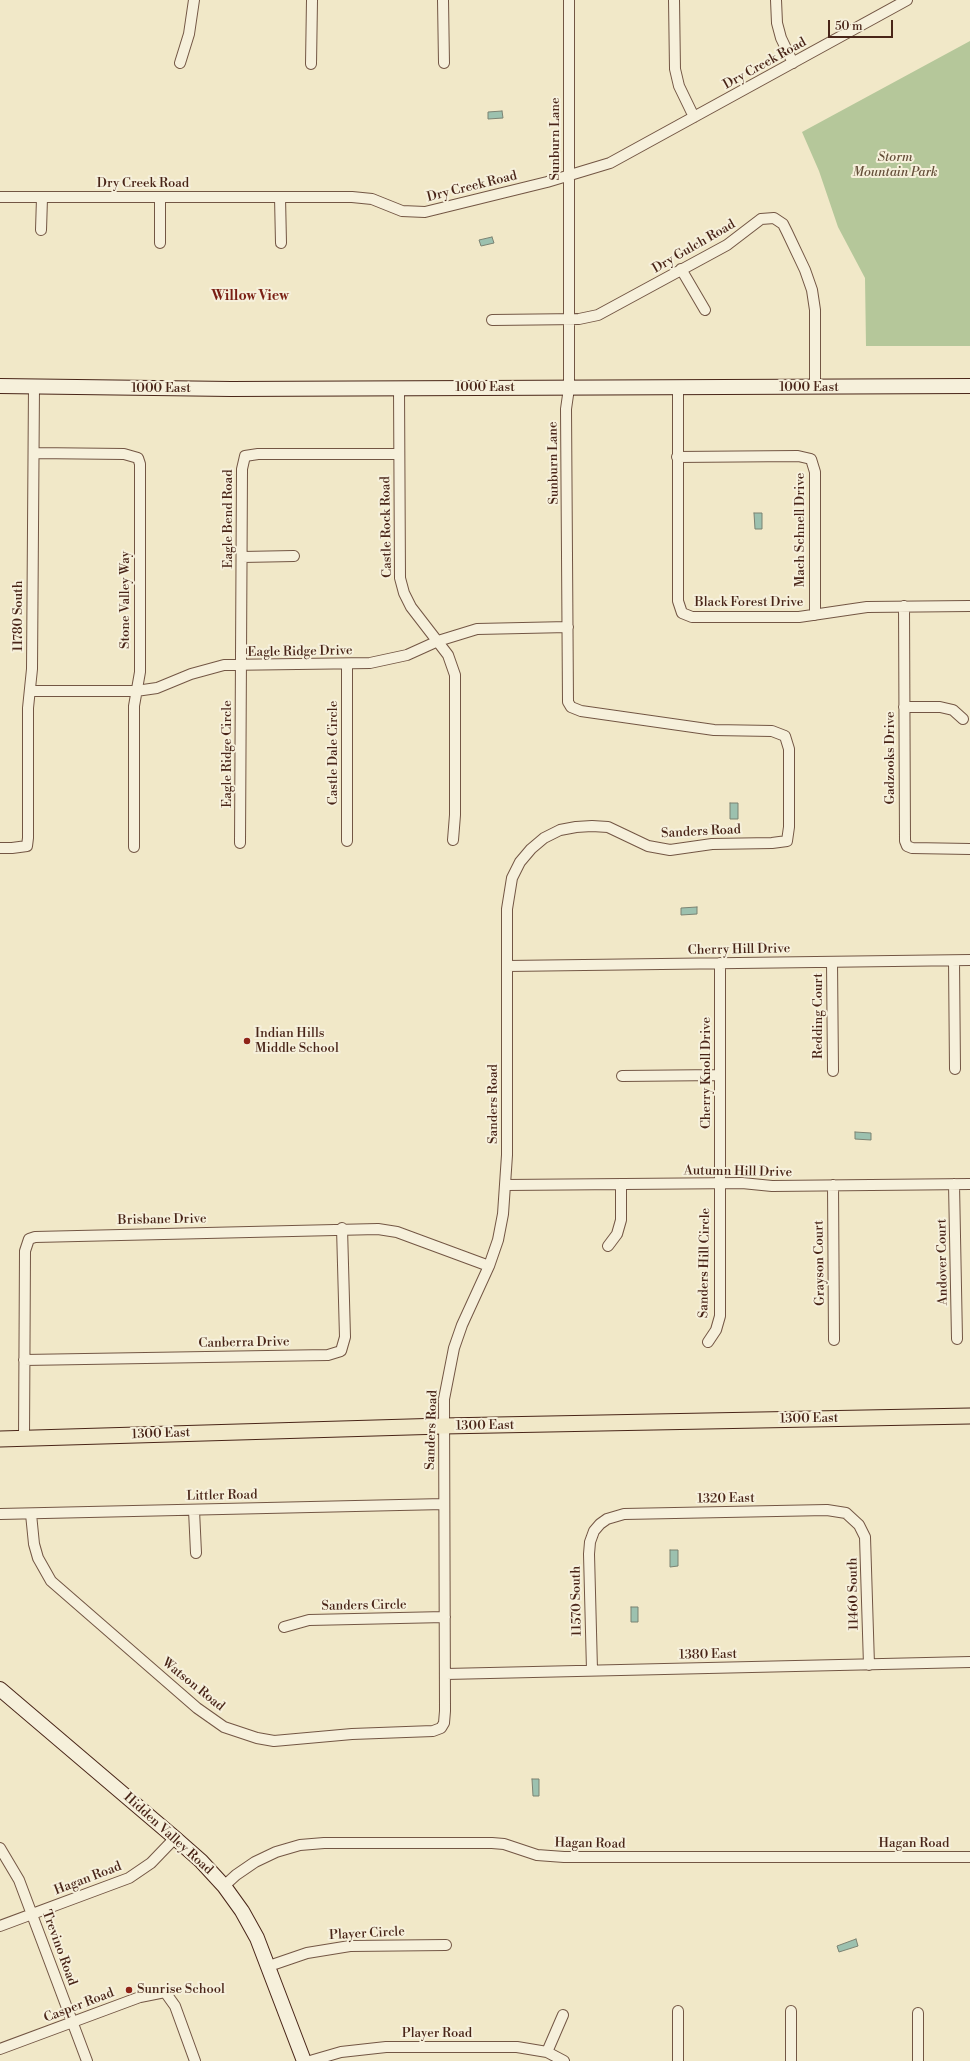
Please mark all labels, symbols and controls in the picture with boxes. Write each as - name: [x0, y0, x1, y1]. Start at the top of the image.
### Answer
- scale bar: [830, 12, 895, 38]
- text: 50 m: [835, 19, 863, 34]
- street label: Dry Creek Road: [721, 35, 809, 93]
- street label: Sunburn Lane: [548, 97, 564, 181]
- park label: Storm Mountain Park: [852, 150, 938, 181]
- street label: Dry Creek Road: [425, 168, 519, 206]
- street label: Dry Creek Road: [97, 176, 189, 192]
- street label: Dry Gulch Road: [650, 217, 738, 277]
- district label: Willow View: [211, 289, 289, 305]
- street label: 1000 East: [455, 380, 515, 396]
- street label: 1000 East: [779, 380, 839, 396]
- street label: 1000 East: [131, 381, 191, 397]
- street label: Sunburn Lane: [545, 421, 563, 505]
- street label: Eagle Bend Road: [221, 469, 237, 569]
- street label: Mach Schnell Drive: [793, 473, 809, 587]
- street label: Castle Rock Road: [378, 476, 396, 578]
- street label: Stone Valley Way: [118, 551, 134, 649]
- street label: 11780 South: [11, 580, 27, 652]
- street label: Black Forest Drive: [695, 595, 803, 611]
- street label: Eagle Ridge Drive: [247, 643, 353, 661]
- street label: Eagle Ridge Circle: [220, 700, 236, 808]
- street label: Castle Dale Circle: [326, 701, 342, 805]
- street label: Gadzooks Drive: [883, 711, 899, 805]
- street label: Sanders Road: [661, 822, 741, 842]
- street label: Cherry Hill Drive: [688, 941, 790, 959]
- street label: Redding Court: [811, 973, 827, 1059]
- street label: Cherry Knoll Drive: [699, 1017, 715, 1129]
- place label: Indian Hills Middle School: [255, 1026, 339, 1057]
- marker: Indian Hills Middle School: [242, 1036, 252, 1046]
- street label: Sanders Road: [486, 1064, 502, 1144]
- street label: Autumn Hill Drive: [684, 1163, 792, 1181]
- street label: Sanders Hill Circle: [696, 1208, 714, 1318]
- street label: Brisbane Drive: [117, 1211, 207, 1229]
- street label: Andover Court: [934, 1219, 952, 1305]
- street label: Grayson Court: [811, 1220, 829, 1306]
- street label: Canberra Drive: [198, 1334, 290, 1352]
- street label: Sanders Road: [423, 1390, 441, 1470]
- street label: 1300 East: [780, 1411, 838, 1427]
- street label: 1300 East: [456, 1418, 514, 1434]
- street label: 1300 East: [131, 1425, 191, 1443]
- street label: Littler Road: [186, 1488, 258, 1504]
- street label: 1320 East: [697, 1491, 755, 1507]
- street label: 11460 South: [846, 1558, 862, 1630]
- street label: 11570 South: [569, 1566, 585, 1636]
- street label: Sanders Circle: [321, 1597, 407, 1615]
- street label: 1380 East: [679, 1647, 737, 1663]
- street label: Watson Road: [159, 1655, 227, 1715]
- street label: Hidden Valley Road: [120, 1790, 216, 1878]
- street label: Hagan Road: [554, 1836, 626, 1852]
- street label: Hagan Road: [879, 1836, 949, 1852]
- street label: Hagan Road: [52, 1859, 124, 1899]
- street label: Trevino Road: [38, 1908, 80, 1988]
- street label: Player Circle: [329, 1924, 405, 1944]
- place label: Sunrise School: [137, 1982, 225, 1998]
- marker: Sunrise School: [124, 1985, 134, 1995]
- street label: Casper Road: [42, 1986, 116, 2026]
- street label: Player Road: [402, 2026, 472, 2042]

